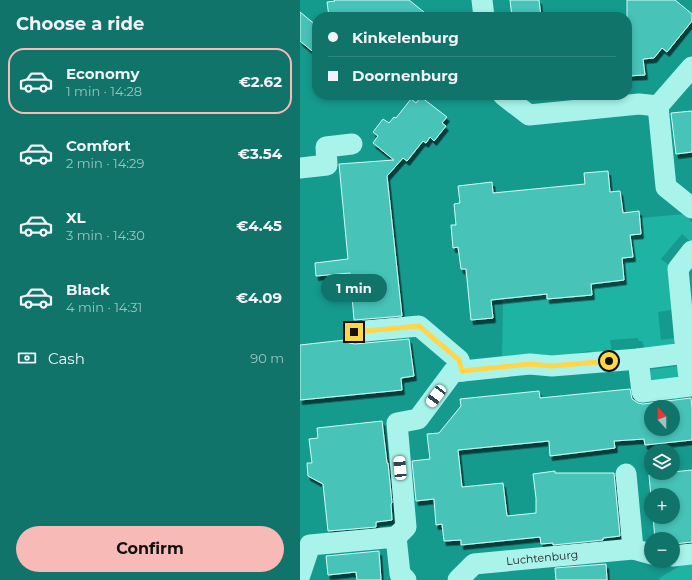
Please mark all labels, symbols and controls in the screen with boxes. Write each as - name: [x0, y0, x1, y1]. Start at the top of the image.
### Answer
- text: Choose a ride: [16, 13, 144, 35]
- text: Kinkelenburg: [352, 28, 459, 47]
- icon: car: [18, 63, 54, 99]
- text: Economy: [66, 64, 139, 83]
- text: Doornenburg: [352, 66, 458, 85]
- text: €2.62: [239, 72, 282, 91]
- text: 1 min · 14:28: [66, 83, 142, 99]
- icon: car: [18, 135, 54, 171]
- text: Comfort: [66, 136, 131, 155]
- text: €3.54: [238, 144, 282, 163]
- text: 2 min · 14:29: [66, 155, 144, 171]
- icon: car: [18, 207, 54, 243]
- text: XL: [66, 208, 85, 227]
- text: €4.45: [236, 216, 282, 235]
- text: 3 min · 14:30: [66, 227, 145, 243]
- callout: 1 min: [321, 274, 387, 302]
- icon: car: [18, 279, 54, 315]
- text: Black: [66, 280, 110, 299]
- text: 1 min: [336, 280, 372, 296]
- text: €4.09: [236, 288, 282, 307]
- text: 4 min · 14:31: [66, 299, 142, 315]
- route end: [345, 323, 363, 341]
- icon: cash: [16, 347, 38, 369]
- text: Cash: [48, 349, 85, 368]
- text: 90 m: [250, 350, 284, 366]
- route start: [600, 352, 618, 370]
- car: [424, 383, 448, 409]
- north arrow: [644, 400, 680, 436]
- map controls: [644, 400, 680, 568]
- button: layers: [644, 444, 680, 480]
- car: [393, 456, 407, 480]
- button: +: [644, 488, 680, 524]
- button: Confirm: [16, 526, 284, 572]
- button: −: [644, 532, 680, 568]
- street label: Luchtenburg: [505, 547, 579, 568]

